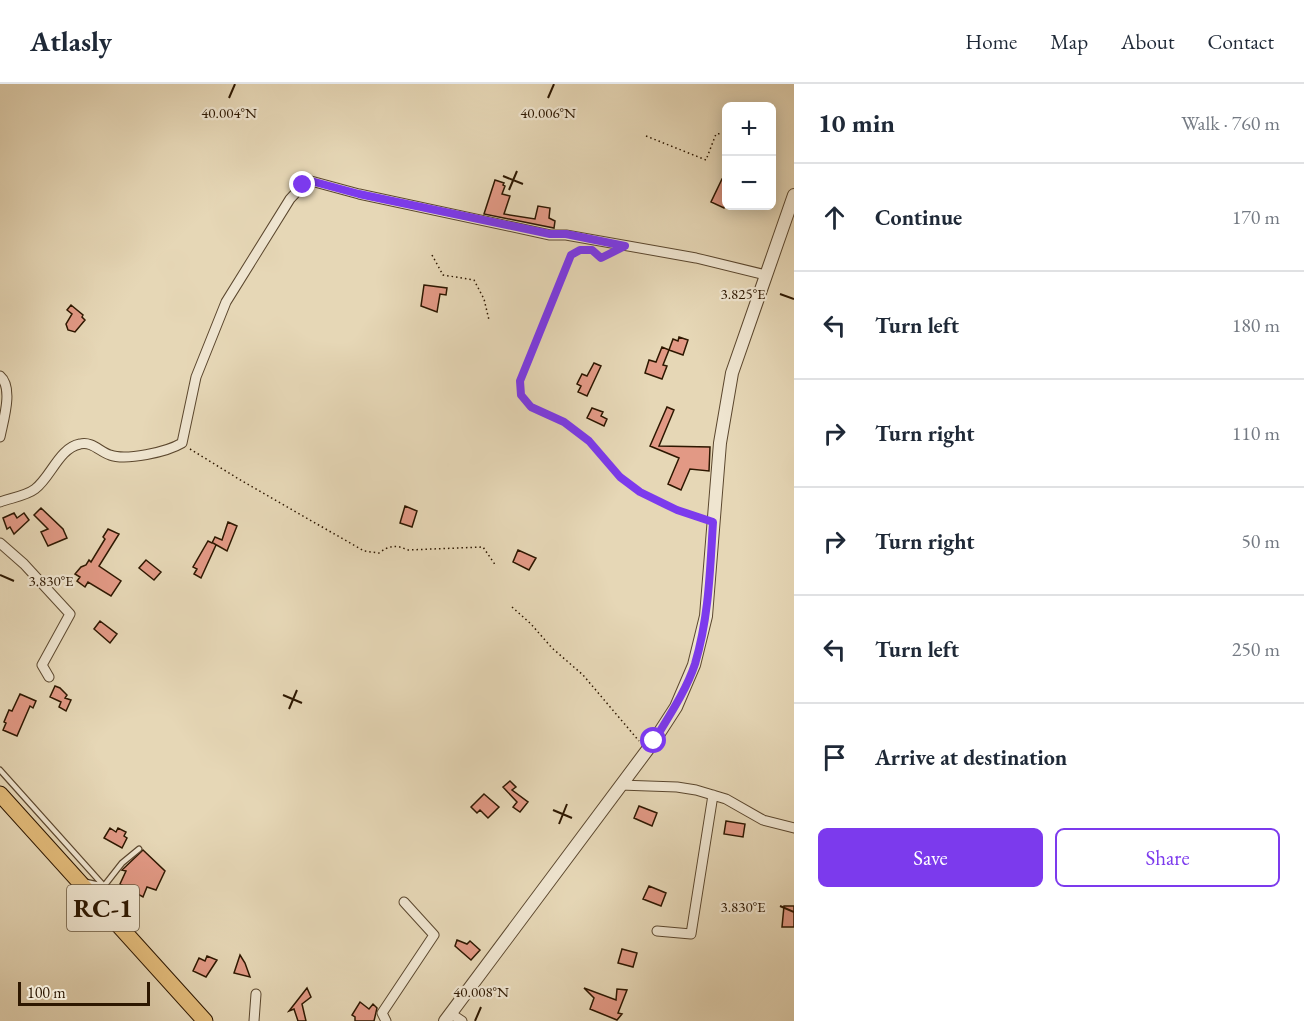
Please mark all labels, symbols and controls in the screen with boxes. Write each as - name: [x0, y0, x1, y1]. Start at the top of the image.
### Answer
- text: Atlasly: [30, 23, 112, 59]
- text: Home: [965, 28, 1017, 55]
- text: Map: [1050, 28, 1088, 55]
- text: About: [1121, 28, 1174, 55]
- text: Contact: [1207, 28, 1274, 55]
- map controls: [722, 102, 776, 210]
- button: +: [722, 102, 776, 156]
- text: 40.004°N: [201, 103, 257, 122]
- text: 40.006°N: [520, 103, 576, 122]
- text: 10 min: [818, 106, 895, 140]
- text: Walk · 760 m: [1181, 110, 1280, 136]
- button: −: [722, 156, 776, 210]
- route end: [289, 171, 315, 197]
- icon: ahead: [818, 201, 851, 234]
- text: Continue: [875, 203, 962, 232]
- text: 170 m: [1232, 204, 1280, 230]
- text: 3.825°E: [720, 284, 766, 303]
- icon: left: [818, 309, 851, 342]
- text: Turn left: [875, 311, 959, 340]
- text: 180 m: [1232, 312, 1280, 338]
- icon: right: [818, 417, 851, 450]
- text: Turn right: [875, 419, 974, 448]
- text: 110 m: [1232, 420, 1280, 446]
- icon: right: [818, 525, 851, 558]
- text: Turn right: [875, 527, 974, 556]
- text: 50 m: [1241, 528, 1280, 554]
- text: 3.830°E: [28, 571, 74, 590]
- icon: left: [818, 633, 851, 666]
- text: Turn left: [875, 635, 959, 664]
- text: 250 m: [1232, 636, 1280, 662]
- route start: [640, 727, 666, 753]
- icon: arrive: [818, 741, 851, 774]
- text: Arrive at destination: [875, 743, 1067, 772]
- button: Save: [818, 828, 1043, 887]
- button: Share: [1055, 828, 1280, 887]
- road number: RC-1: [67, 885, 139, 931]
- text: 3.830°E: [720, 897, 766, 916]
- scale bar: [18, 979, 150, 1006]
- text: 100 m: [27, 982, 66, 1003]
- text: 40.008°N: [453, 982, 509, 1001]

